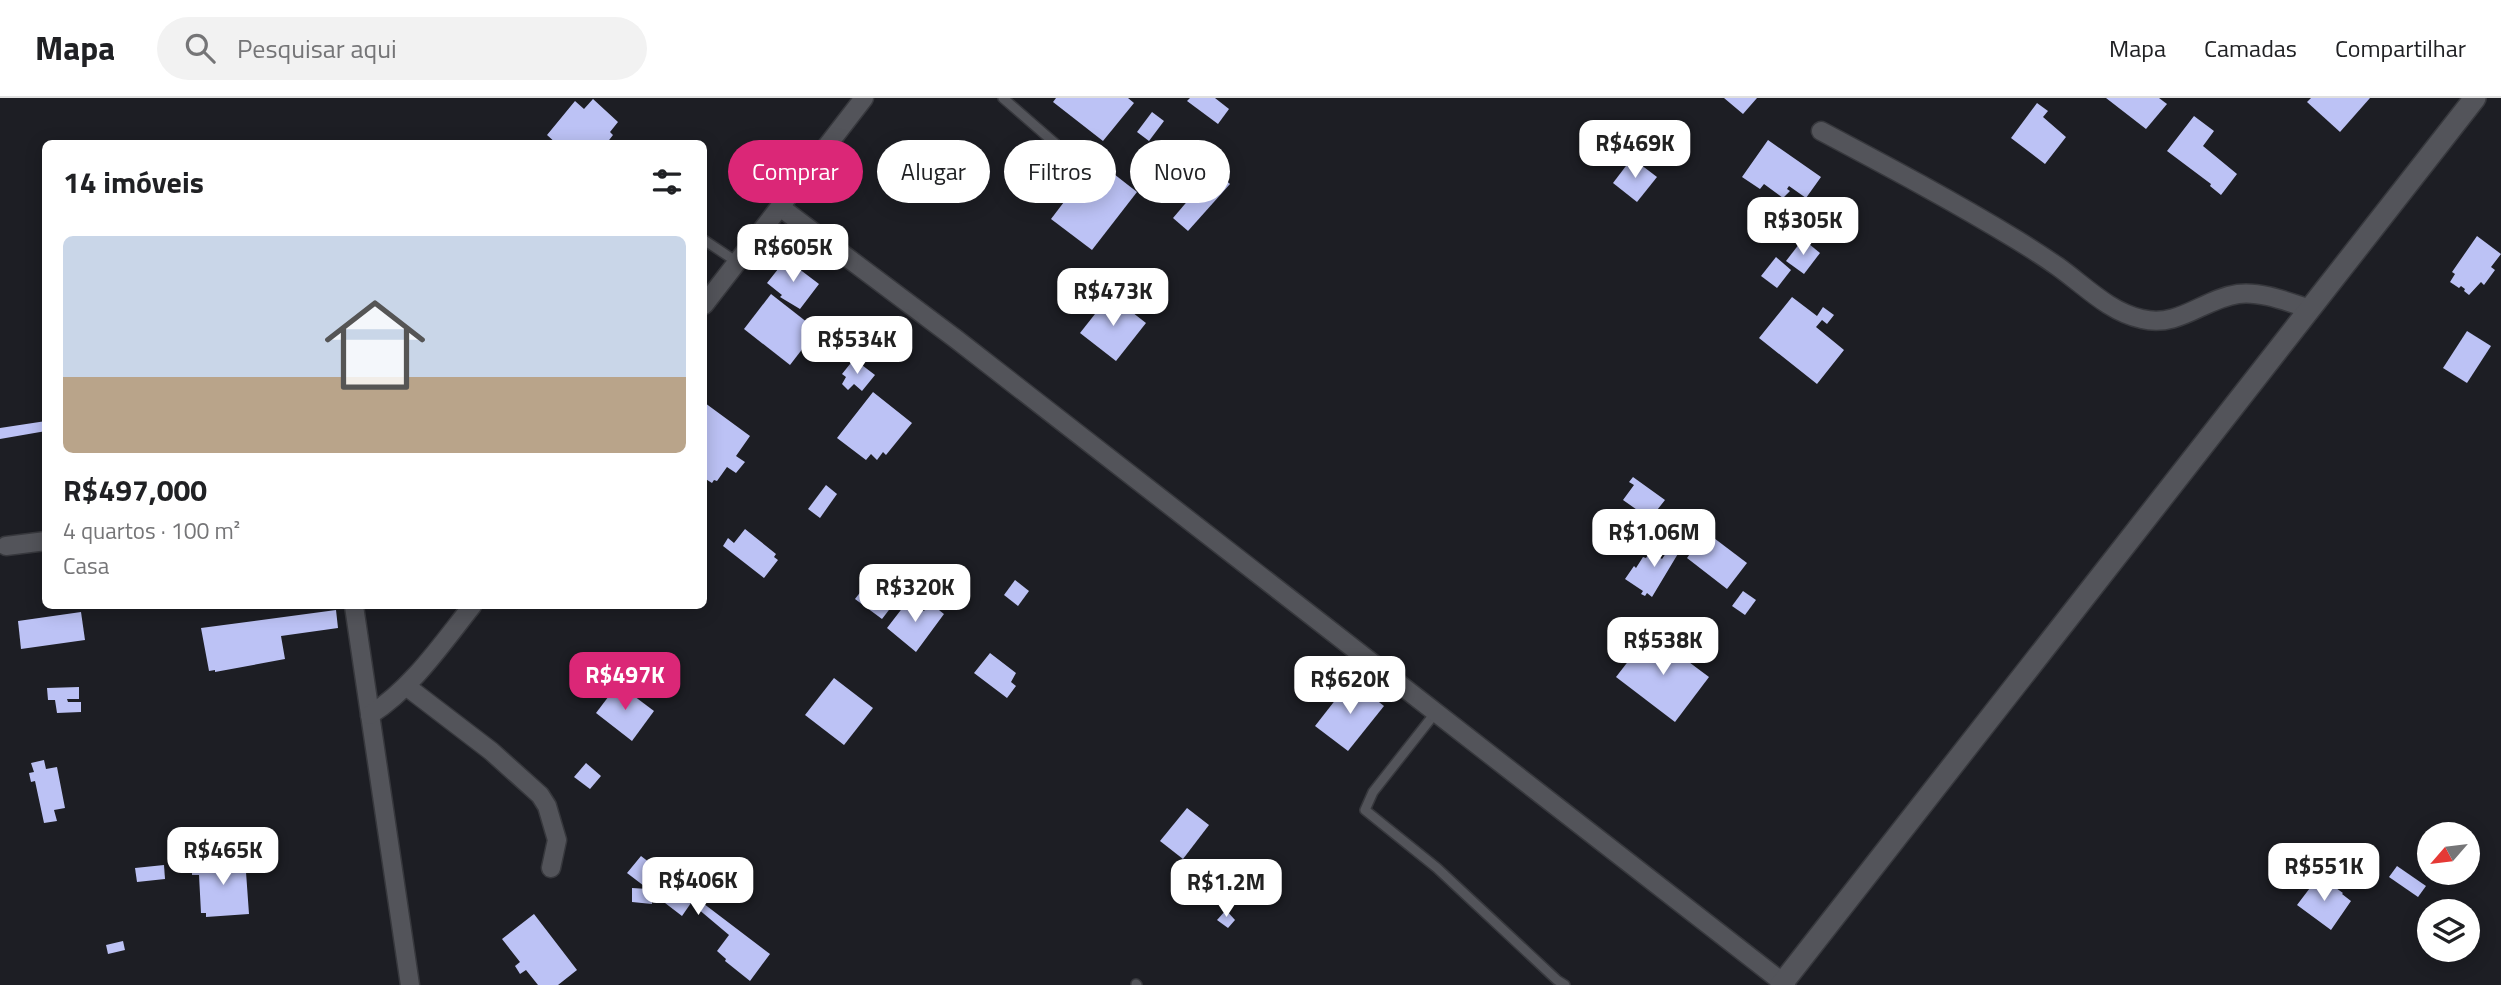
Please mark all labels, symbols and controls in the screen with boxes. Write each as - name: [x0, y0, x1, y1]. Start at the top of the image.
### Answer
- search box: [157, 17, 647, 80]
- text: Mapa: [35, 23, 115, 73]
- icon: search: [181, 29, 219, 67]
- text: Pesquisar aqui: [237, 29, 397, 68]
- text: Mapa: [2109, 30, 2166, 66]
- text: Camadas: [2204, 30, 2297, 66]
- text: Compartilhar: [2335, 30, 2466, 66]
- pin: R$469K: [1578, 120, 1692, 180]
- text: R$469K: [1595, 125, 1675, 160]
- chip: Comprar: [728, 140, 863, 203]
- chip: Alugar: [877, 140, 990, 203]
- chip: Filtros: [1004, 140, 1116, 203]
- chip: Novo: [1130, 140, 1230, 203]
- text: 14 imóveis: [63, 159, 204, 205]
- icon: filters: [648, 163, 686, 201]
- pin: R$305K: [1746, 198, 1860, 257]
- text: R$305K: [1763, 202, 1843, 237]
- pin: R$605K: [736, 225, 850, 284]
- text: R$605K: [753, 229, 833, 264]
- pin: R$473K: [1056, 268, 1170, 328]
- text: R$473K: [1073, 273, 1153, 308]
- icon: home: [312, 282, 438, 408]
- pin: R$534K: [800, 316, 914, 376]
- text: R$534K: [817, 321, 897, 356]
- text: R$497,000: [63, 467, 207, 513]
- pin: R$1.06M: [1589, 510, 1719, 569]
- text: 4 quartos · 100 m²: [63, 513, 240, 548]
- text: R$1.06M: [1608, 514, 1700, 549]
- text: Casa: [63, 548, 109, 583]
- pin: R$320K: [858, 564, 972, 624]
- text: R$320K: [875, 569, 955, 604]
- pin: R$538K: [1606, 618, 1720, 677]
- text: R$538K: [1623, 622, 1703, 657]
- pin: R$497K: [568, 652, 682, 712]
- pin: R$620K: [1293, 656, 1407, 716]
- text: R$497K: [585, 657, 665, 692]
- text: R$620K: [1310, 661, 1390, 696]
- north arrow: [2417, 822, 2480, 886]
- map controls: [2417, 822, 2480, 962]
- pin: R$465K: [166, 828, 280, 887]
- text: R$465K: [183, 832, 263, 867]
- pin: R$551K: [2267, 844, 2381, 903]
- text: R$551K: [2284, 848, 2364, 883]
- pin: R$406K: [641, 858, 755, 917]
- pin: R$1.2M: [1169, 860, 1283, 919]
- text: R$406K: [658, 862, 738, 897]
- text: R$1.2M: [1187, 864, 1265, 899]
- button: layers: [2417, 899, 2480, 962]

